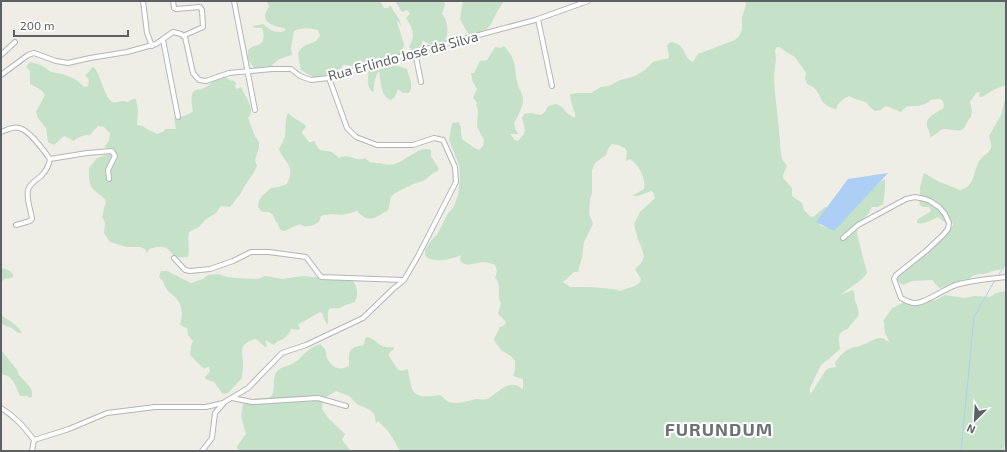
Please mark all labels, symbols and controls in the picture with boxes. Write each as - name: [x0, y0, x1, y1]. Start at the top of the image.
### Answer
- scale bar: [14, 12, 128, 38]
- text: 200 m: [20, 18, 54, 32]
- street label: Rua Erlindo José da Silva: [326, 27, 480, 84]
- north arrow: [955, 400, 995, 440]
- district label: FURUNDUM: [665, 418, 773, 440]
- text: N: [964, 422, 977, 437]

